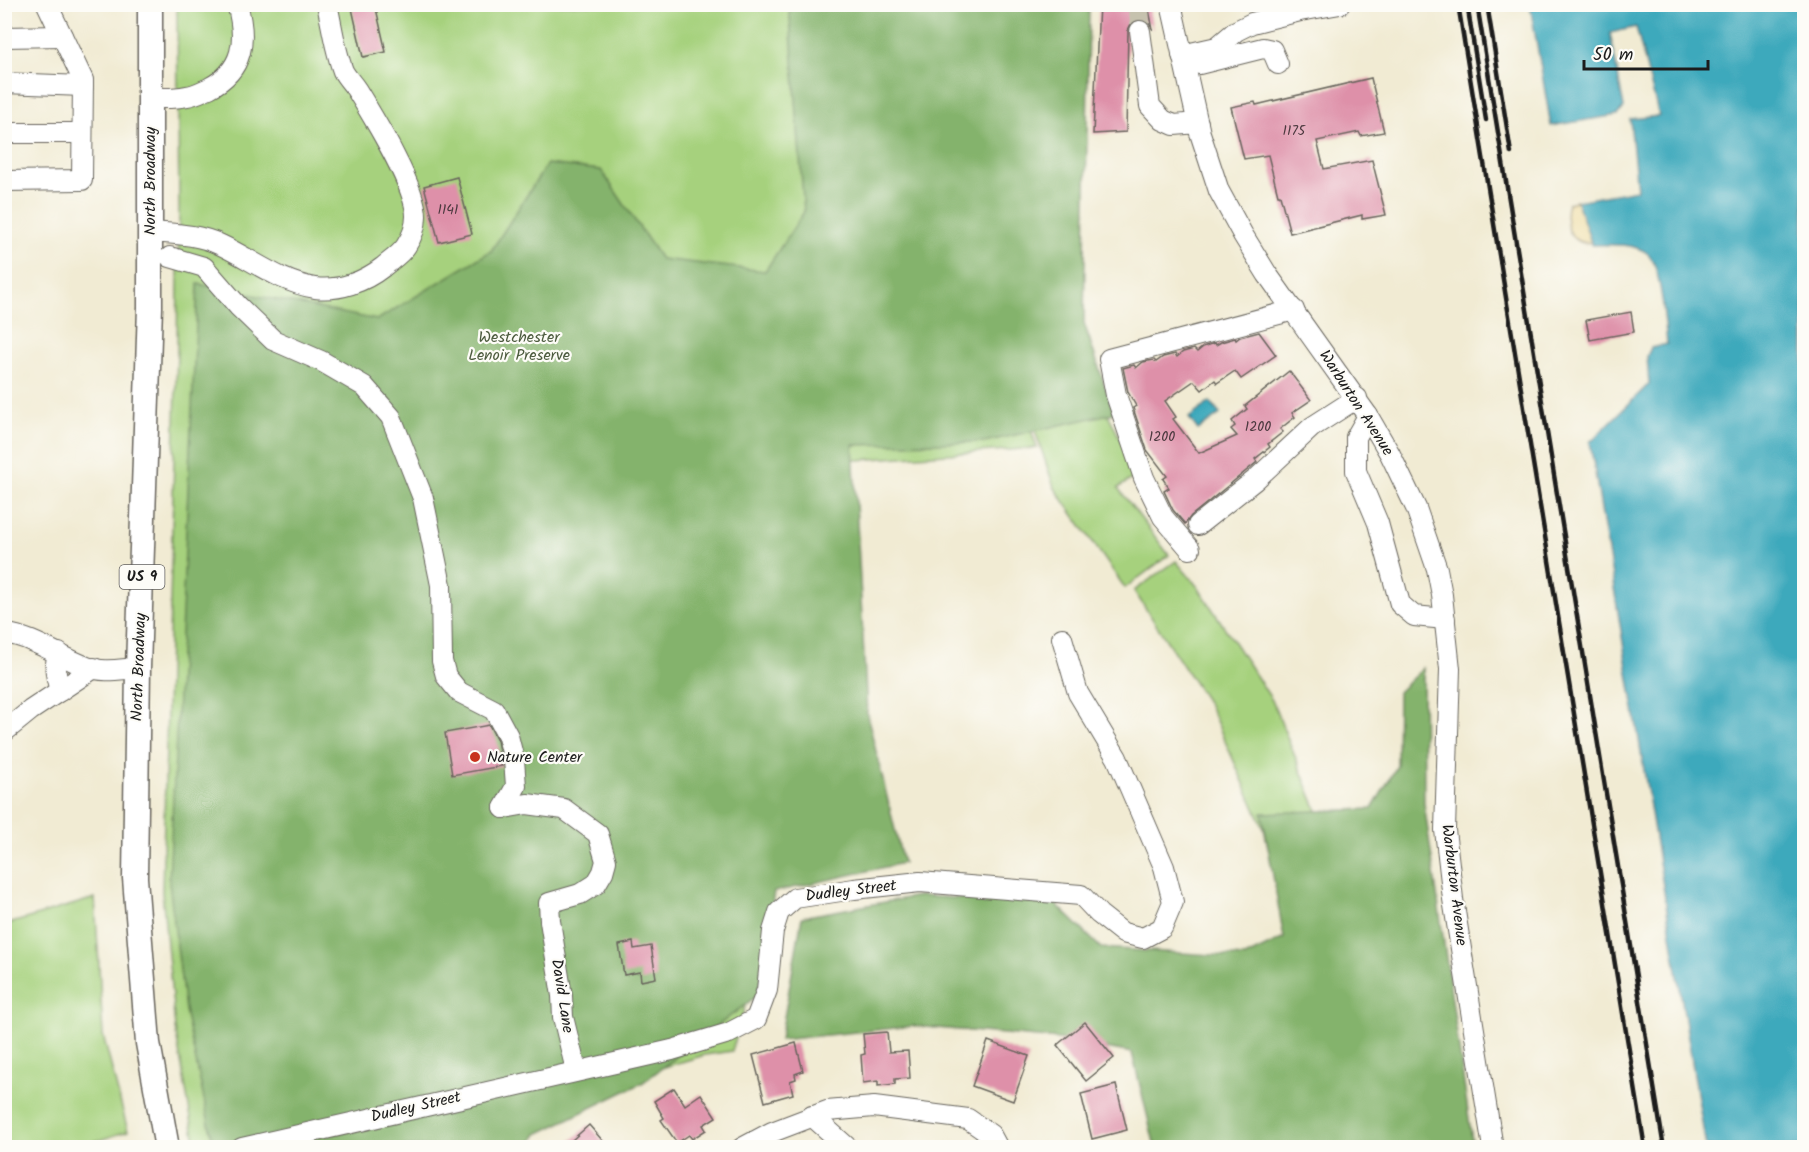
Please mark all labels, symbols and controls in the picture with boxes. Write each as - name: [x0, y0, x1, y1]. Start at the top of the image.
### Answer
- scale bar: [1584, 33, 1708, 71]
- text: 50 m: [1593, 41, 1633, 70]
- house number: 1175: [1283, 120, 1307, 142]
- street label: North Broadway: [138, 126, 163, 235]
- house number: 1141: [438, 199, 458, 221]
- park label: Westchester Lenoir Preserve: [468, 325, 570, 368]
- street label: Warburton Avenue: [1312, 345, 1400, 461]
- house number: 1200: [1245, 416, 1271, 438]
- house number: 1200: [1149, 426, 1175, 448]
- road number: US 9: [120, 565, 164, 589]
- street label: North Broadway: [125, 612, 153, 722]
- place label: Nature Center: [487, 745, 584, 770]
- marker: Nature Center: [468, 750, 482, 764]
- street label: Warburton Avenue: [1434, 823, 1474, 947]
- street label: Dudley Street: [804, 873, 899, 909]
- street label: David Lane: [544, 957, 580, 1035]
- street label: Dudley Street: [369, 1084, 464, 1129]

